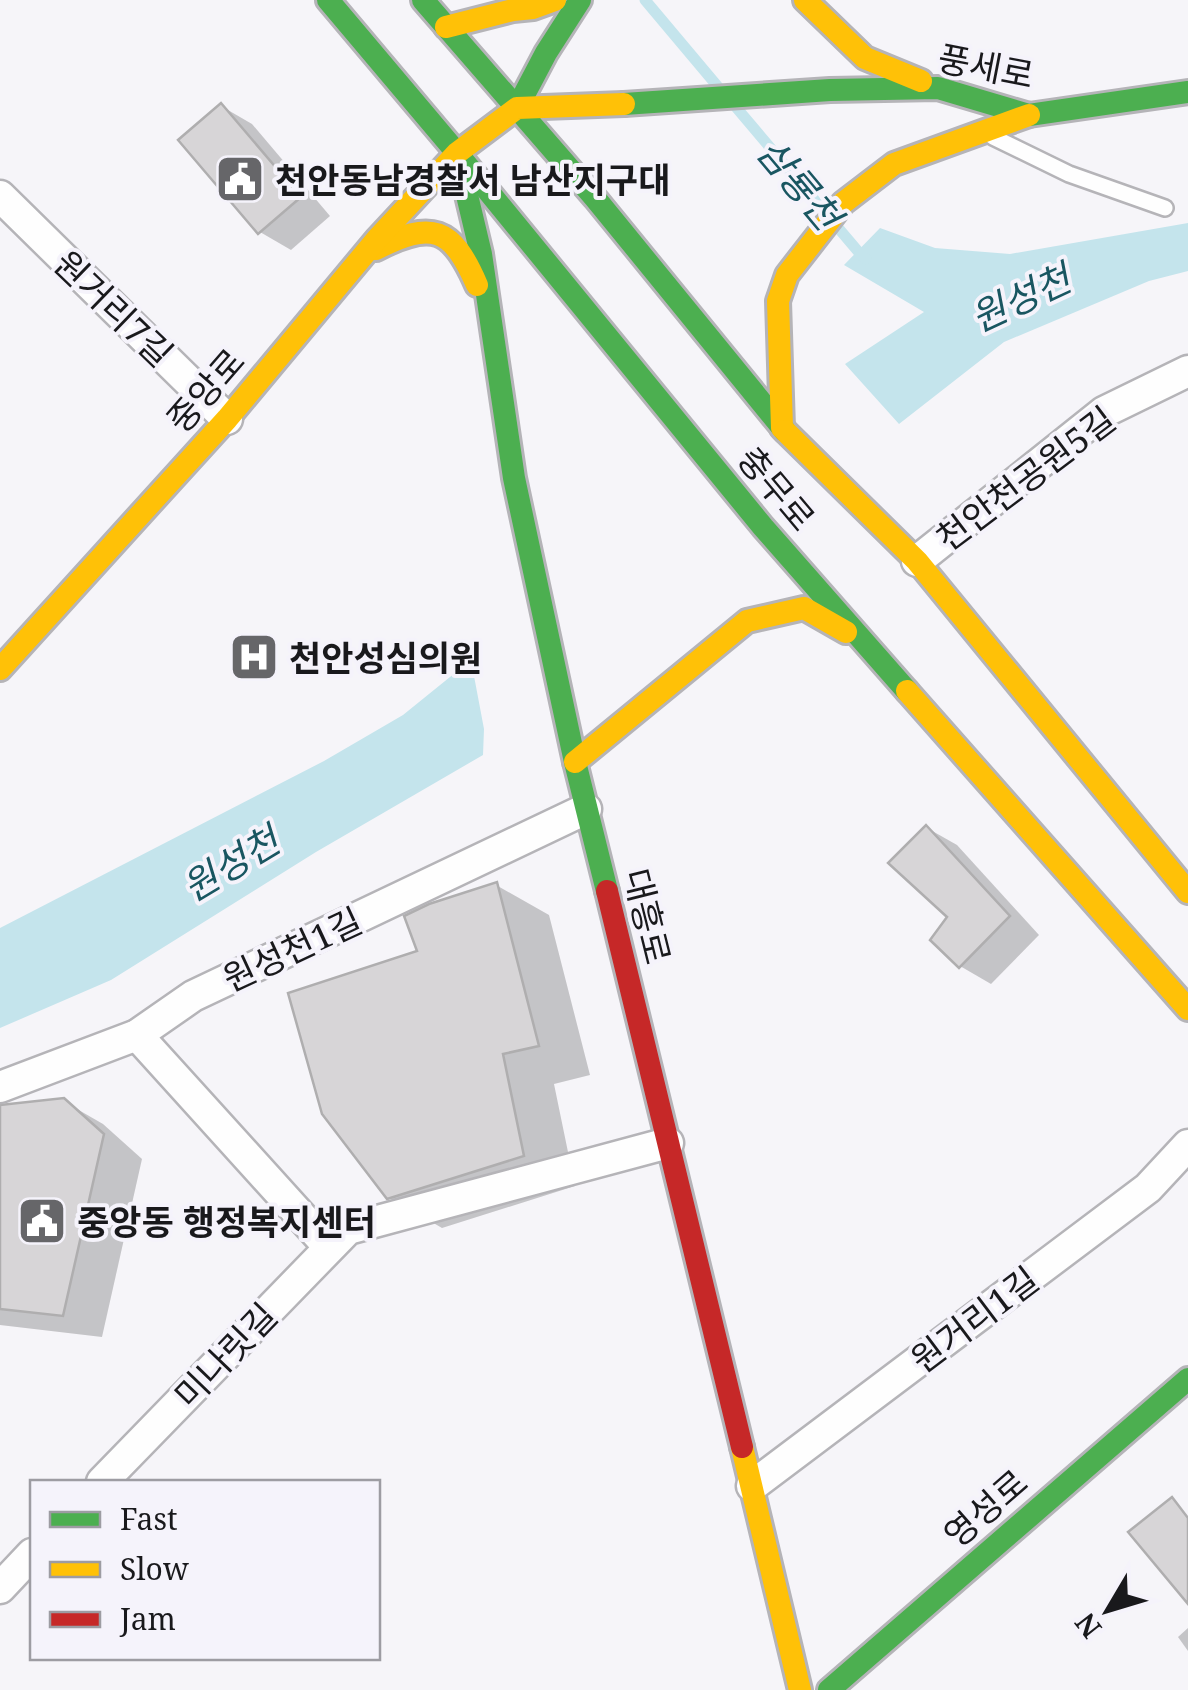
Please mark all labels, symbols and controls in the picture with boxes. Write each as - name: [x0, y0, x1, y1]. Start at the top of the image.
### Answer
- street label: 풍세로: [934, 34, 1038, 98]
- water label: 삼룡천: [746, 126, 856, 243]
- public building icon: 천안동남경찰서 남산지구대: [214, 153, 266, 205]
- place label: 천안동남경찰서 남산지구대: [275, 156, 671, 203]
- street label: 원거리7길: [44, 240, 184, 376]
- water label: 원성천: [961, 250, 1082, 343]
- street label: 중앙로: [156, 338, 254, 442]
- street label: 천안천공원5길: [926, 395, 1124, 561]
- street label: 충무로: [728, 436, 826, 540]
- hospital icon: 천안성심의원: [228, 631, 280, 683]
- place label: 천안성심의원: [289, 634, 482, 681]
- water label: 원성천: [172, 812, 292, 912]
- street label: 대흥로: [614, 863, 682, 969]
- street label: 원성천1길: [215, 896, 369, 1002]
- public building icon: 중앙동 행정복지센터: [16, 1195, 68, 1247]
- place label: 중앙동 행정복지센터: [77, 1198, 376, 1245]
- street label: 원거리1길: [901, 1256, 1047, 1382]
- street label: 미나릿길: [163, 1292, 287, 1418]
- street label: 영성로: [933, 1459, 1037, 1557]
- legend: [30, 1480, 380, 1660]
- text: Fast: [120, 1498, 177, 1539]
- text: Slow: [120, 1548, 189, 1589]
- north arrow: [1058, 1560, 1158, 1660]
- text: Jam: [119, 1598, 176, 1639]
- text: N: [1066, 1606, 1109, 1646]

